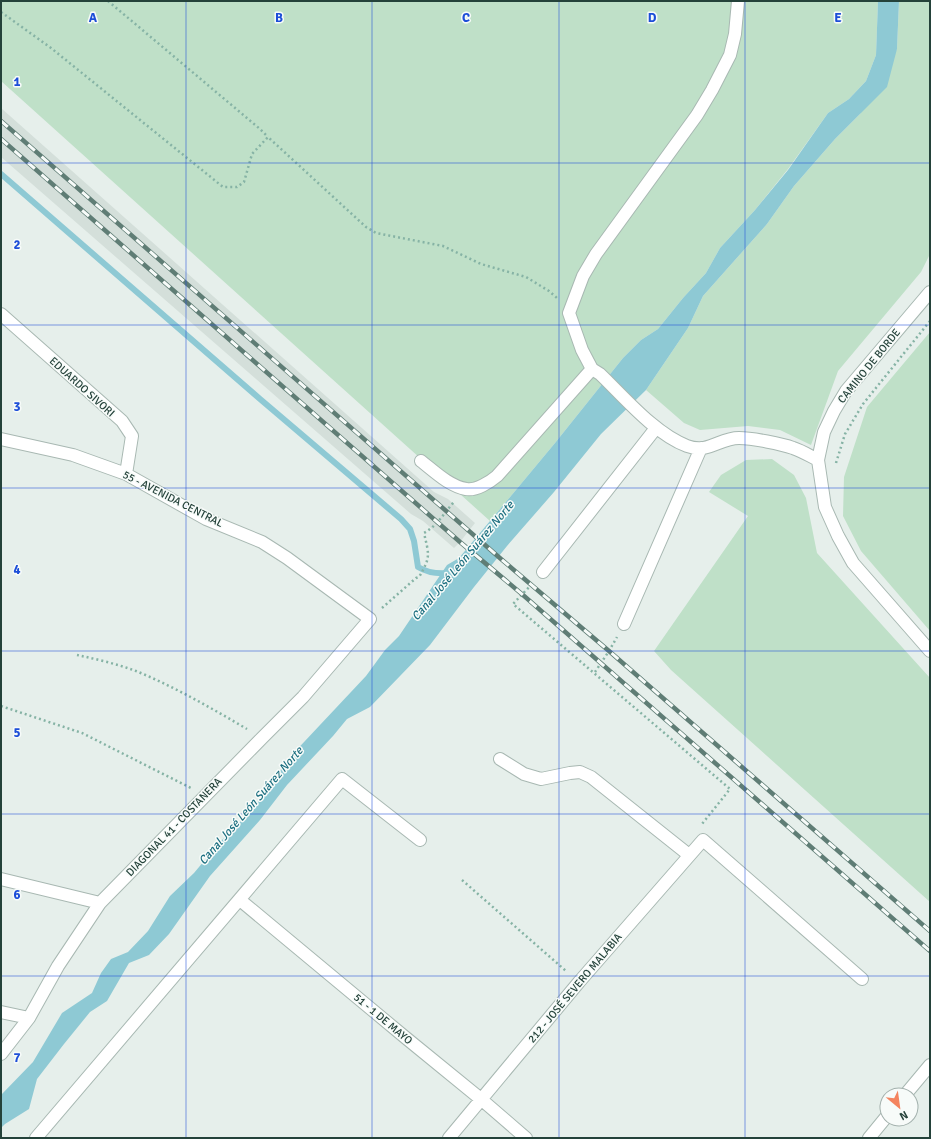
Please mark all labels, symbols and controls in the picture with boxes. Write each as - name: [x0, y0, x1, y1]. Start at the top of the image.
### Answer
- text: A: [89, 10, 98, 26]
- text: B: [275, 10, 283, 26]
- text: C: [462, 10, 470, 26]
- text: D: [648, 10, 657, 26]
- text: E: [834, 10, 842, 26]
- text: 1: [13, 74, 21, 90]
- text: 2: [13, 237, 21, 253]
- street label: CAMINO DE BORDE: [835, 326, 903, 406]
- street label: EDUARDO SIVORI: [47, 354, 117, 420]
- text: 3: [13, 399, 21, 415]
- street label: 55 - AVENIDA CENTRAL: [121, 468, 226, 530]
- water label: Canal José León Suárez Norte: [409, 497, 518, 624]
- text: 4: [13, 562, 21, 578]
- text: 5: [13, 725, 21, 741]
- water label: Canal José León Suárez Norte: [196, 743, 307, 868]
- street label: DIAGONAL 41 - COSTANERA: [123, 775, 225, 879]
- text: 6: [13, 887, 21, 903]
- street label: 212 - JOSÉ SEVERO MALABIA: [525, 930, 625, 1045]
- street label: 51 - 1 DE MAYO: [351, 991, 415, 1047]
- text: 7: [13, 1050, 21, 1066]
- north arrow: [879, 1087, 919, 1127]
- text: N: [897, 1108, 910, 1123]

